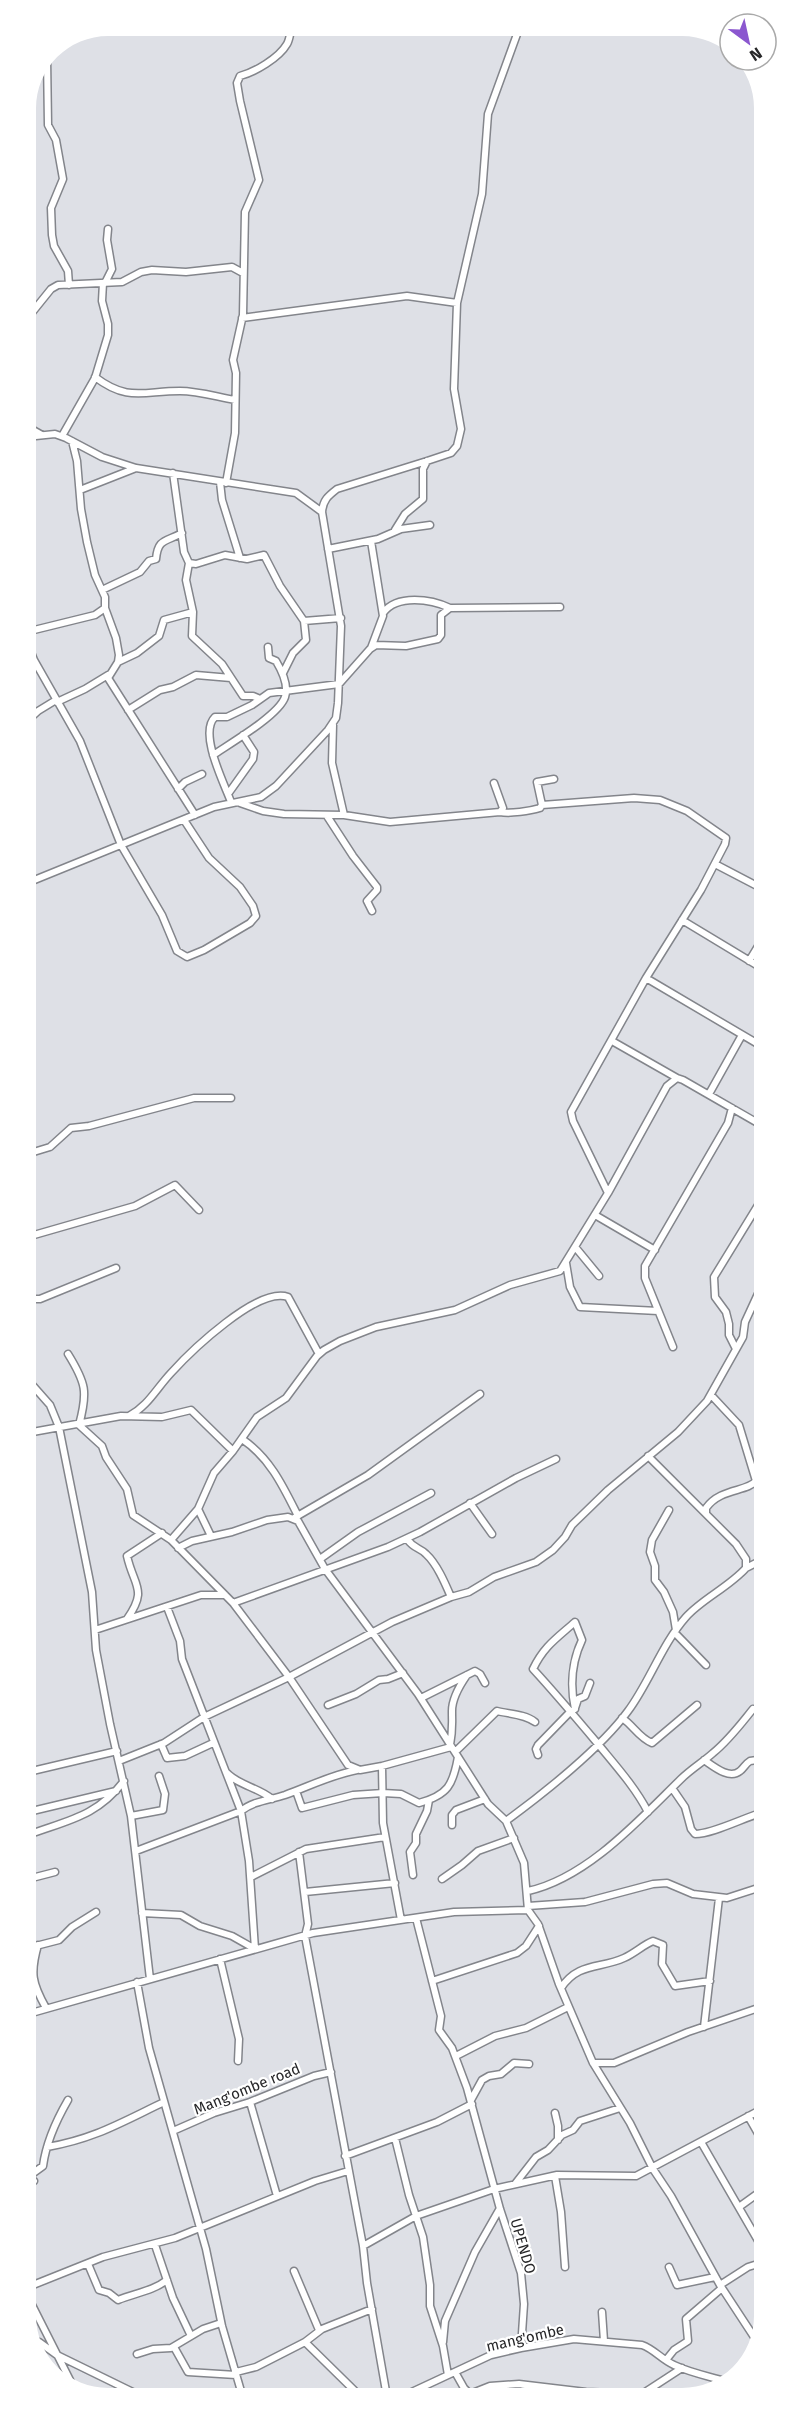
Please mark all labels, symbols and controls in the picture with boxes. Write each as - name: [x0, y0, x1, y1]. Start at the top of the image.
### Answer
- north arrow: [718, 12, 778, 72]
- text: N: [746, 43, 766, 65]
- street label: Mang'ombe road: [191, 2059, 303, 2119]
- street label: UPENDO: [506, 2216, 540, 2276]
- street label: mang'ombe: [484, 2320, 566, 2356]

